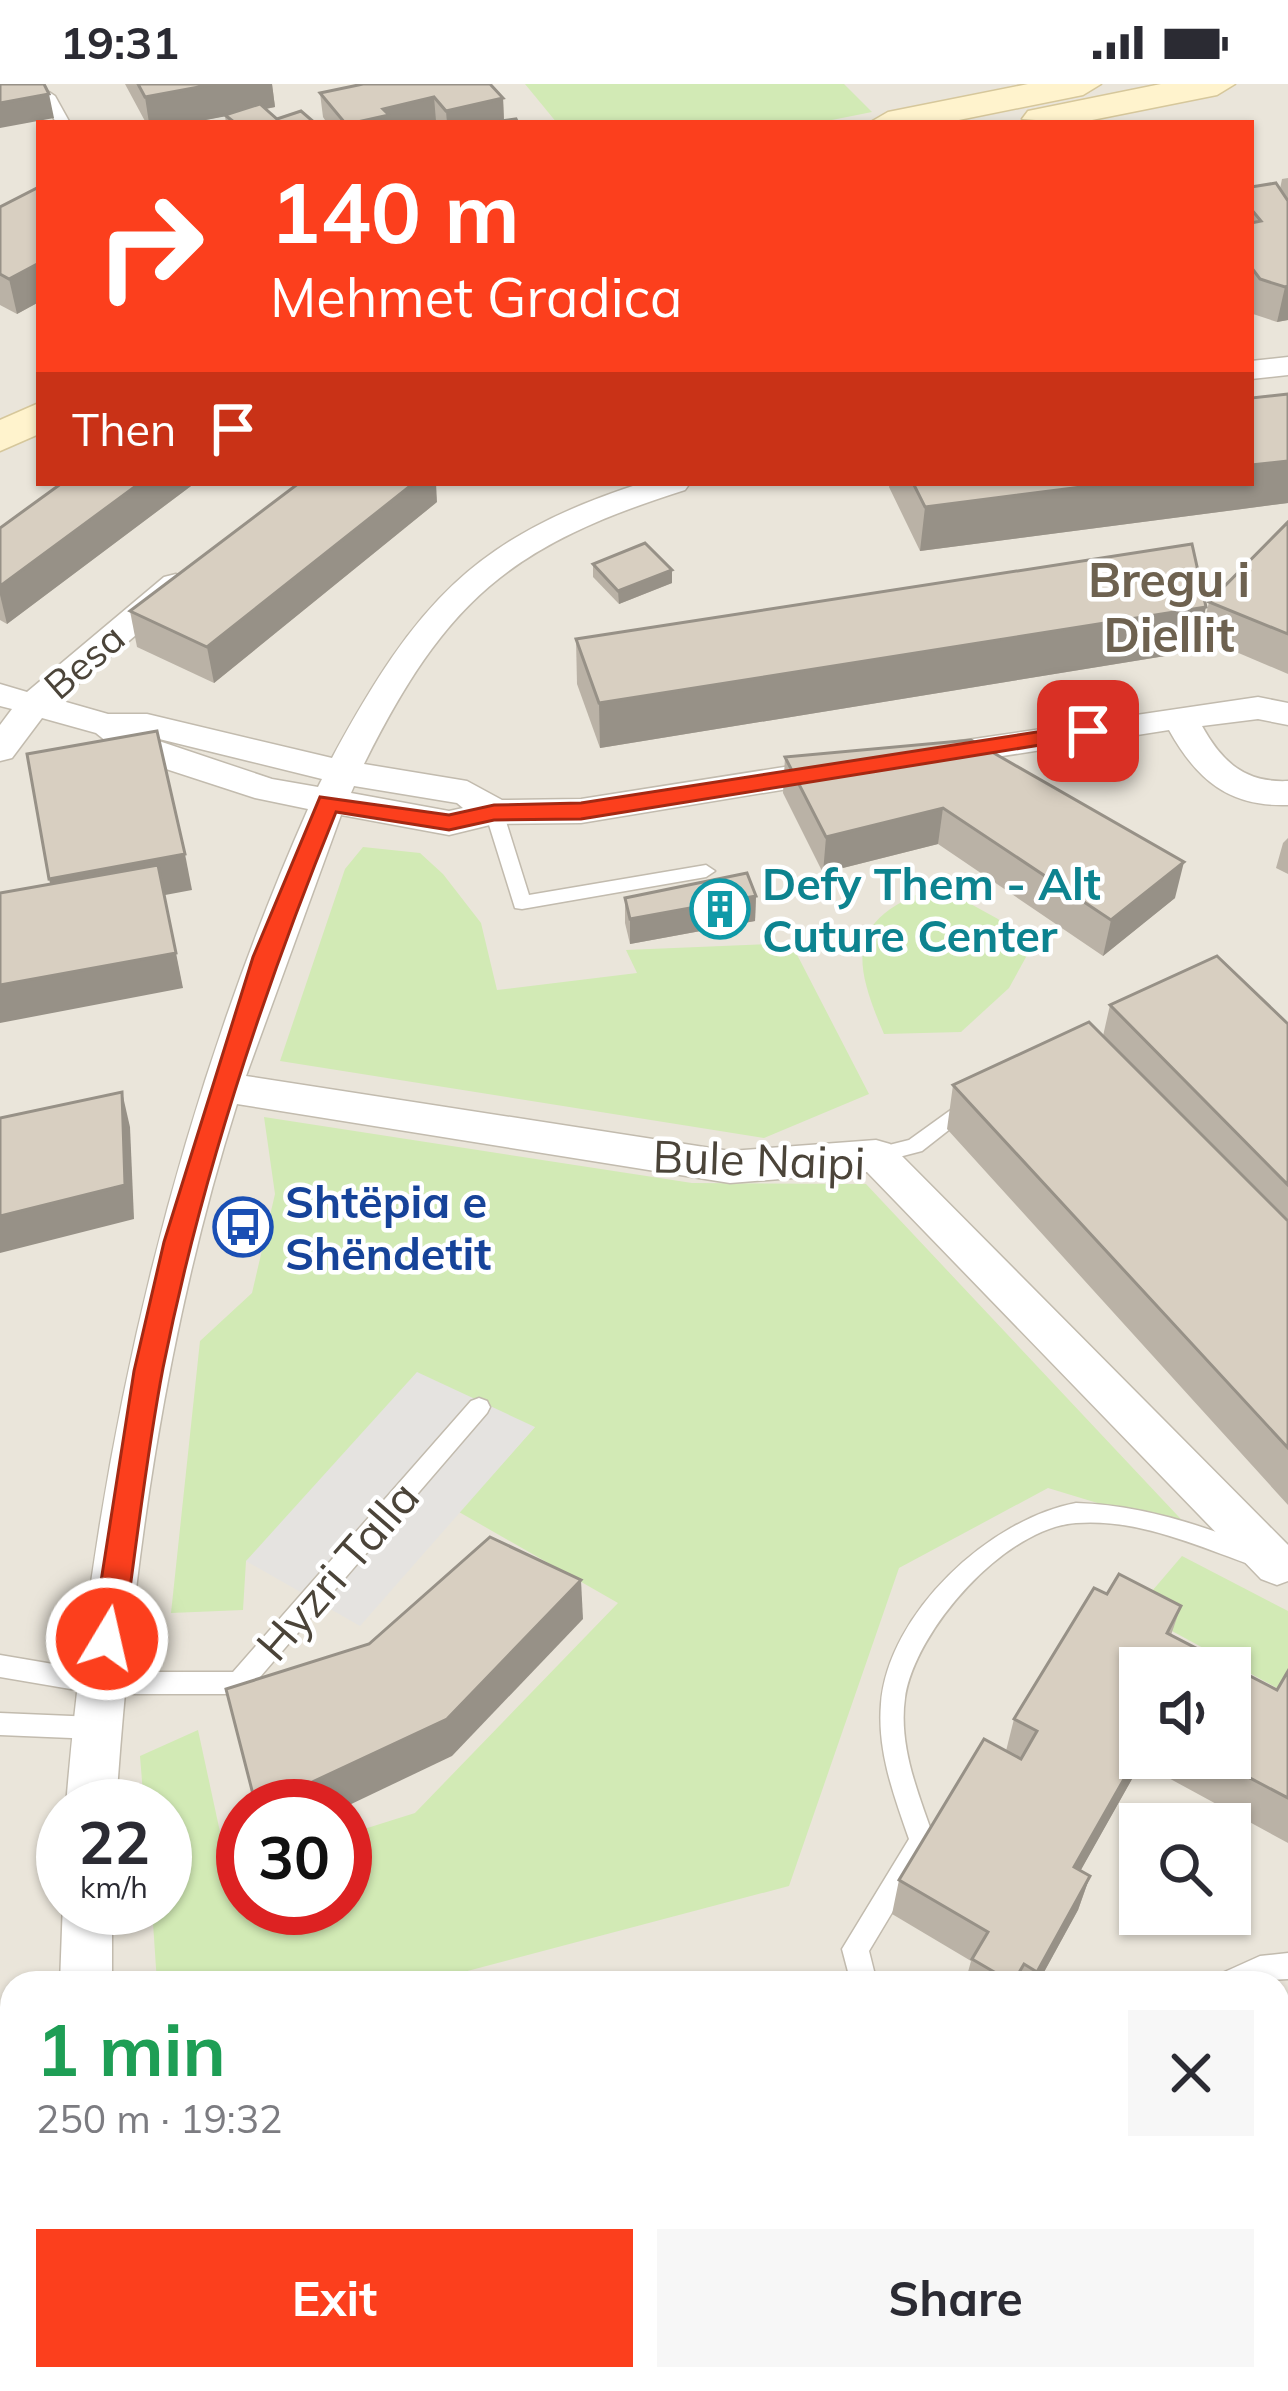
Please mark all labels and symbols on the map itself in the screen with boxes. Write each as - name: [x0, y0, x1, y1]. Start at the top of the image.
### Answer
- district label: Bregu i Diellit: [1088, 549, 1250, 664]
- street label: Besa: [34, 613, 134, 709]
- pin: [1037, 680, 1139, 782]
- place label: Defy Them - Alt Cuture Center: [762, 855, 1101, 963]
- building icon: Defy Them - Alt Cuture Center: [689, 878, 751, 940]
- street label: Bule Naipi: [652, 1127, 866, 1191]
- place label: Shtëpia e Shëndetit: [285, 1173, 491, 1281]
- bus stop icon: Shtëpia e Shëndetit: [212, 1196, 274, 1258]
- street label: Hyzri Talla: [244, 1469, 430, 1671]
- position arrow: [44, 1576, 170, 1702]
- speed limit sign: 30: [216, 1779, 372, 1935]

